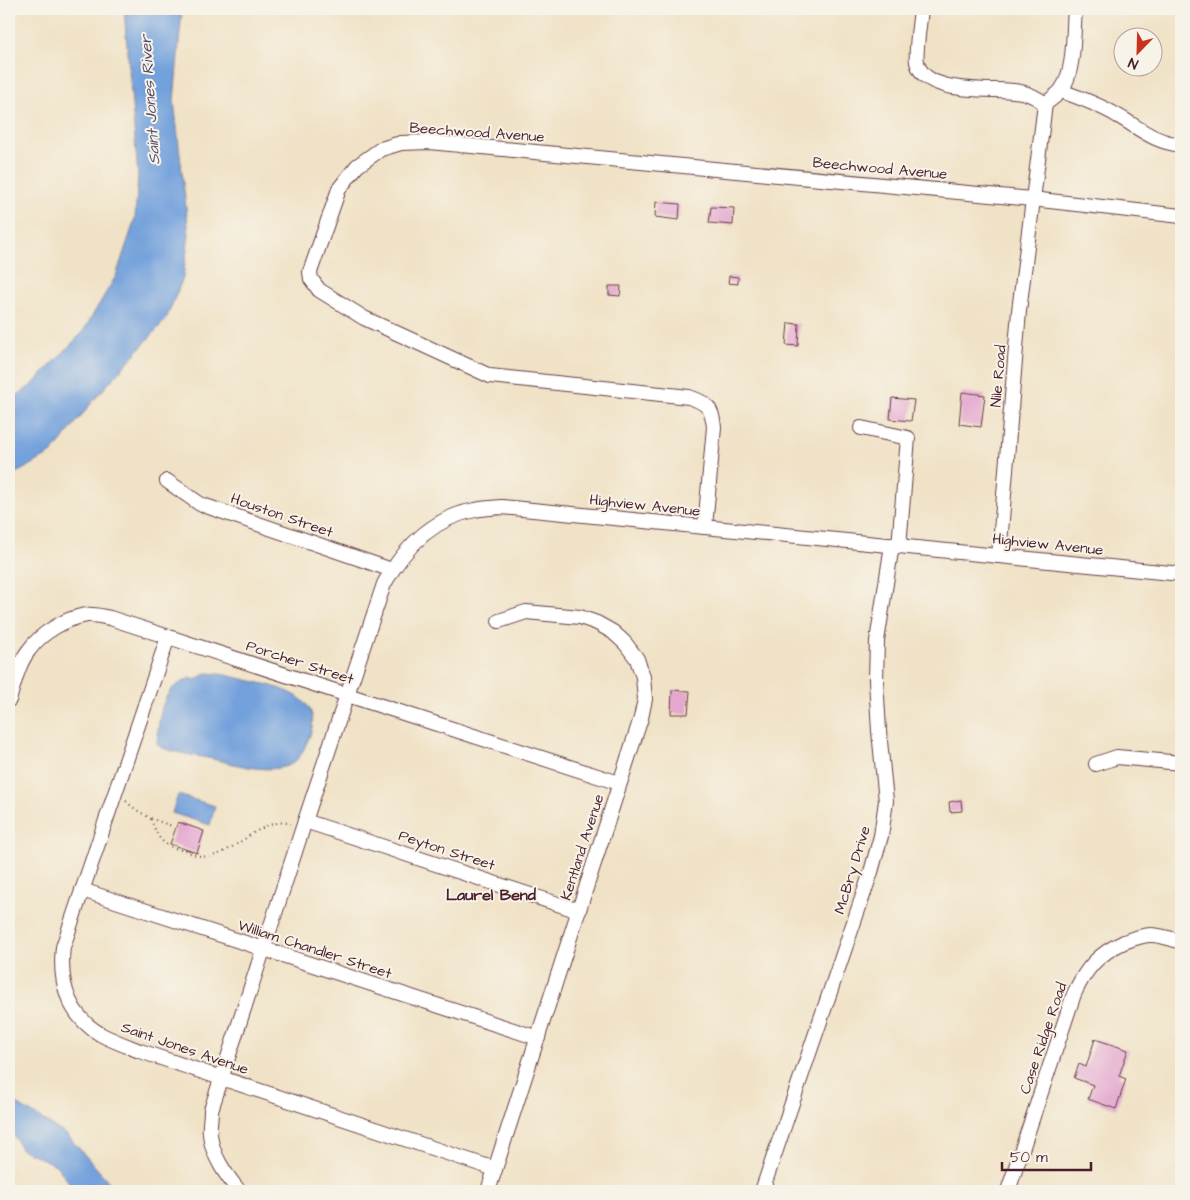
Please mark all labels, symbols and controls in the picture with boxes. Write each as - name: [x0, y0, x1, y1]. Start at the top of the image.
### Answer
- north arrow: [1112, 28, 1162, 78]
- water label: Saint Jones River: [134, 32, 166, 165]
- text: N: [1125, 52, 1141, 74]
- street label: Beechwood Avenue: [409, 117, 545, 148]
- street label: Beechwood Avenue: [812, 152, 948, 185]
- street label: Nile Road: [985, 344, 1012, 408]
- street label: Houston Street: [228, 488, 336, 543]
- street label: Highview Avenue: [588, 489, 702, 523]
- street label: Highview Avenue: [991, 528, 1105, 562]
- street label: Porcher Street: [243, 635, 356, 690]
- street label: Kentland Avenue: [555, 791, 610, 903]
- street label: McBry Drive: [829, 823, 877, 917]
- street label: Peyton Street: [396, 825, 498, 877]
- district label: Laurel Bend: [446, 884, 537, 906]
- street label: William Chandler Street: [235, 915, 394, 984]
- street label: Case Ridge Road: [1015, 979, 1073, 1097]
- street label: Saint Jones Avenue: [118, 1017, 251, 1080]
- scale bar: [1002, 1140, 1091, 1172]
- text: 50 m: [1010, 1147, 1048, 1168]

